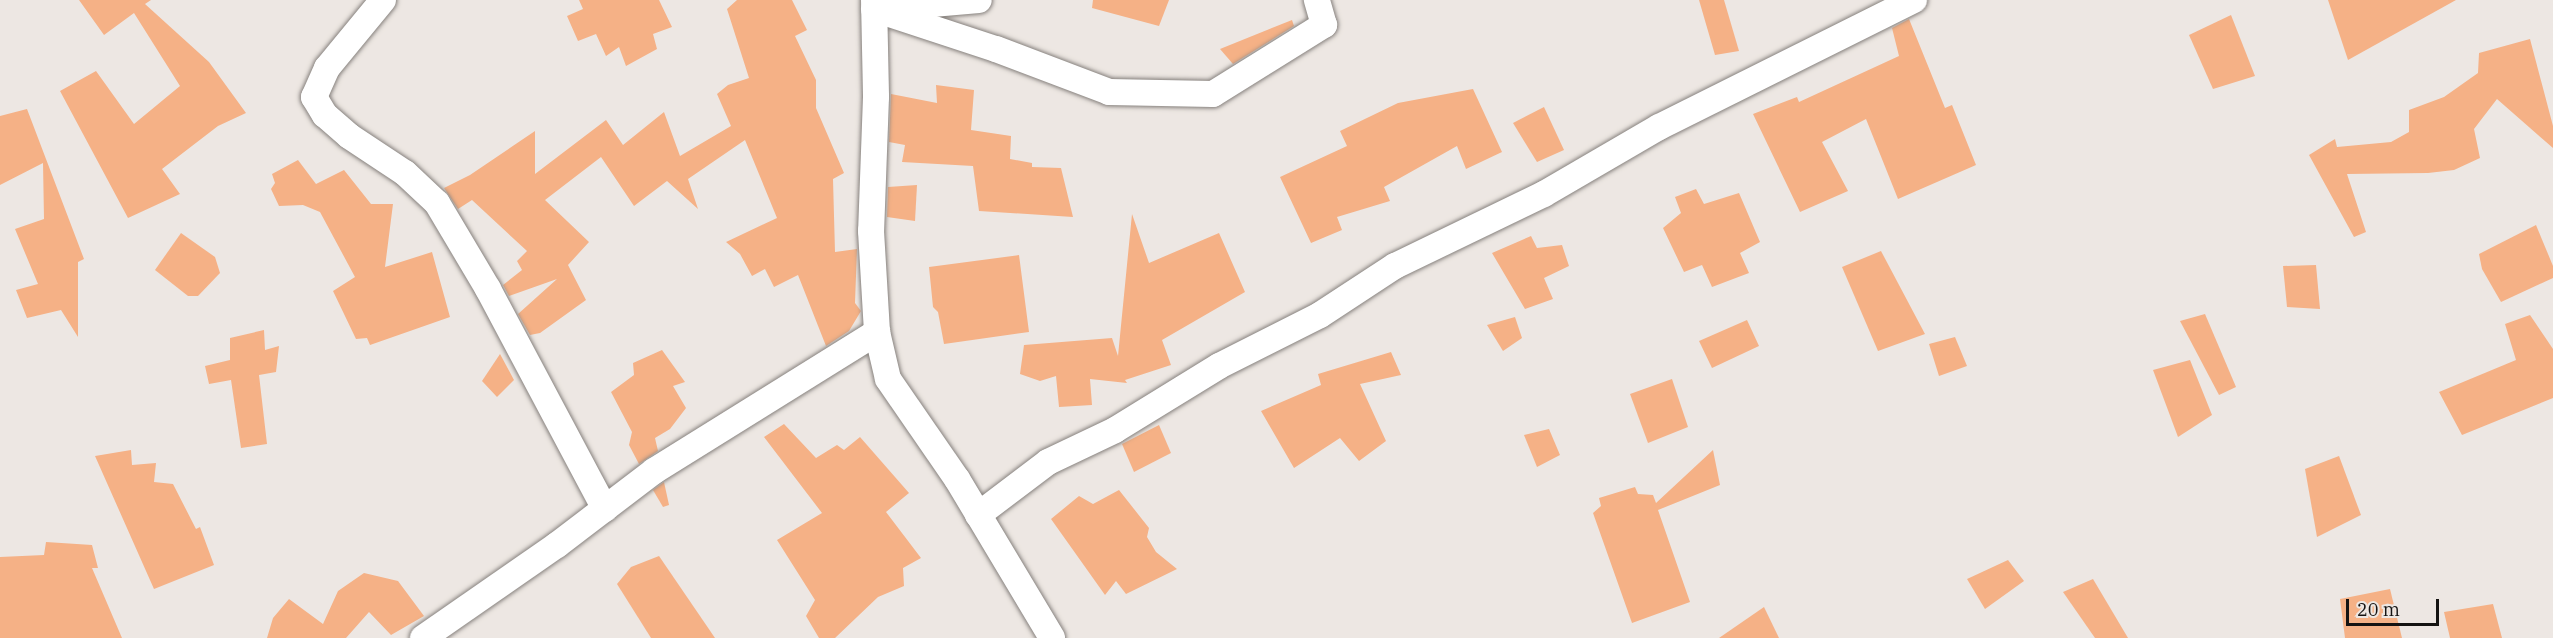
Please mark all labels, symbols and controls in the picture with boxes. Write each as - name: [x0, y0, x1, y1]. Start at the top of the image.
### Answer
- scale bar: [2349, 587, 2442, 625]
- text: 20 m: [2357, 598, 2400, 621]

